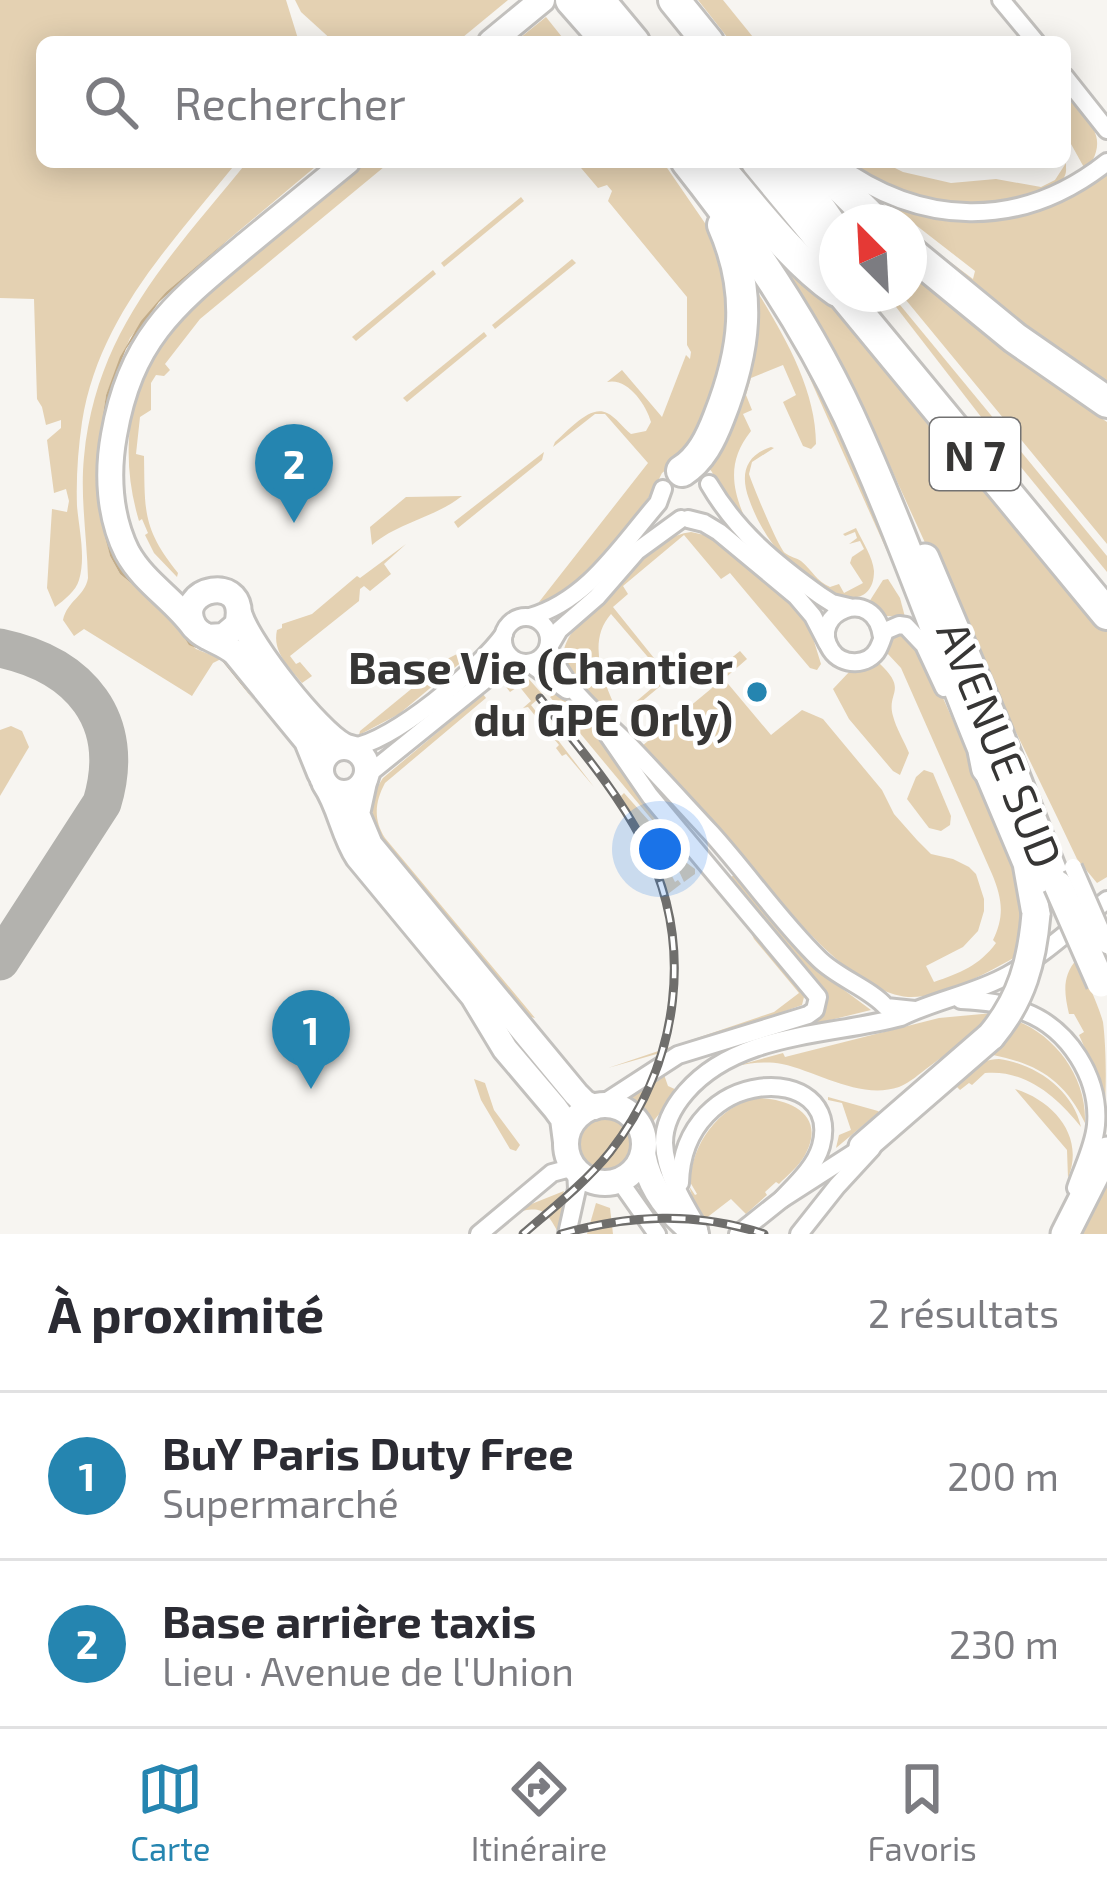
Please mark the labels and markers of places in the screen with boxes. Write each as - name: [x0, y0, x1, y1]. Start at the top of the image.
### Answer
- pin: 2: [255, 424, 333, 523]
- place label: Base Vie (Chantier du GPE Orly): [348, 639, 733, 746]
- marker: Base Vie (Chantier du GPE Orly): [744, 679, 770, 705]
- pin: 1: [272, 990, 350, 1089]

